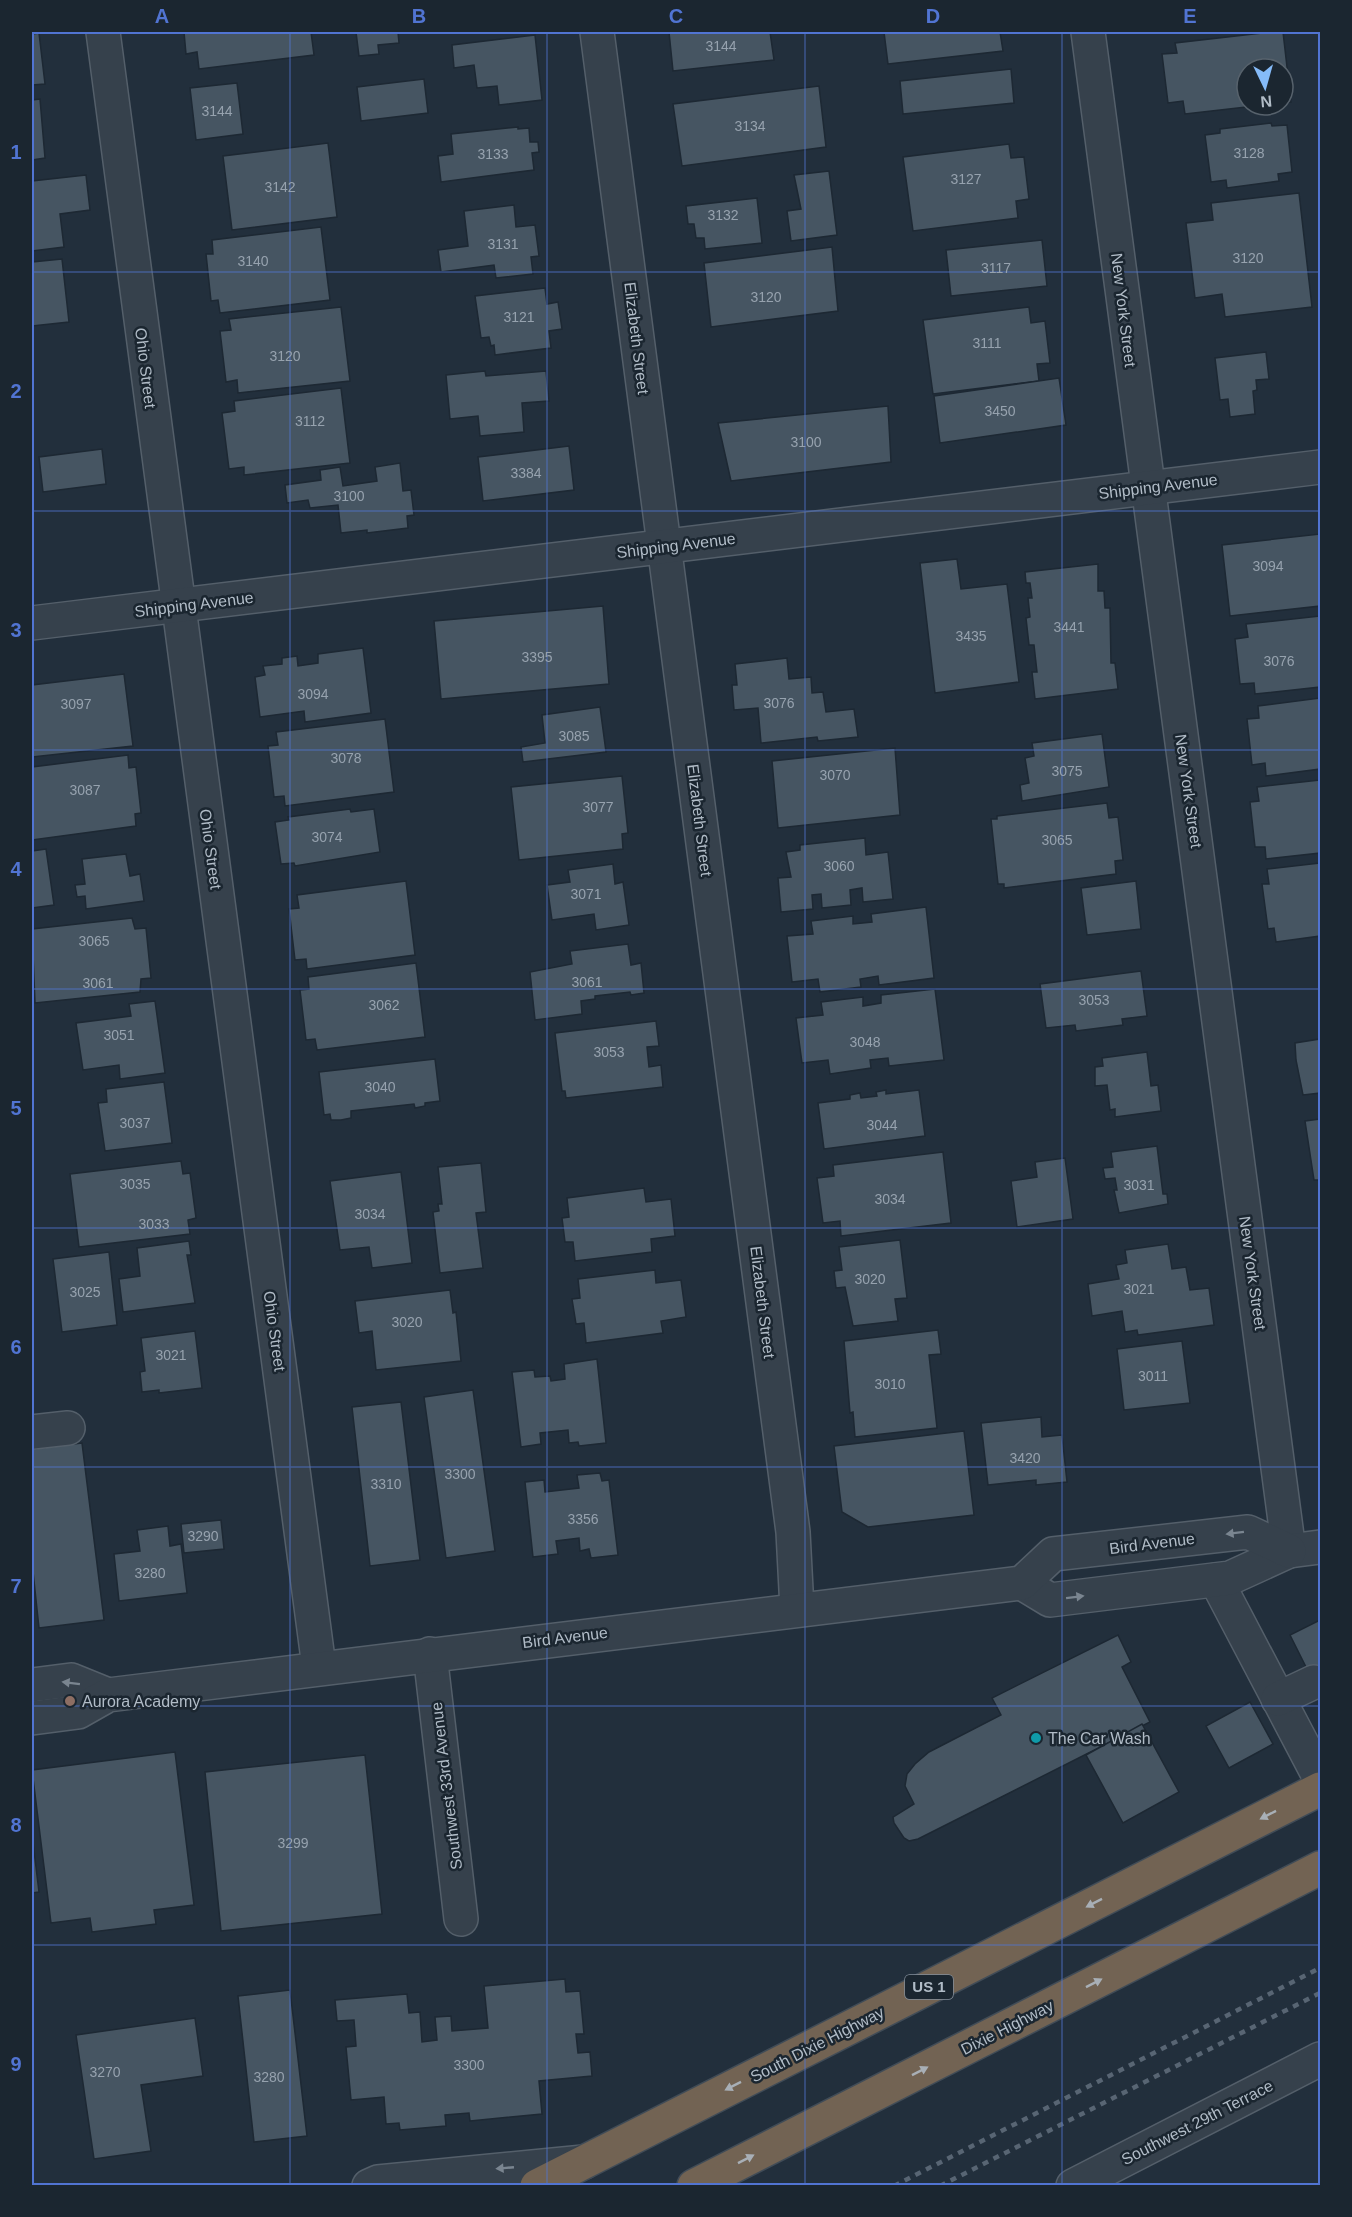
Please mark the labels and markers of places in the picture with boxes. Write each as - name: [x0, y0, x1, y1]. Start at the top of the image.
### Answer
- place label: Aurora Academy: [82, 1693, 200, 1710]
- marker: Aurora Academy: [63, 1694, 77, 1708]
- place label: The Car Wash: [1048, 1730, 1151, 1747]
- marker: The Car Wash: [1029, 1731, 1043, 1745]

